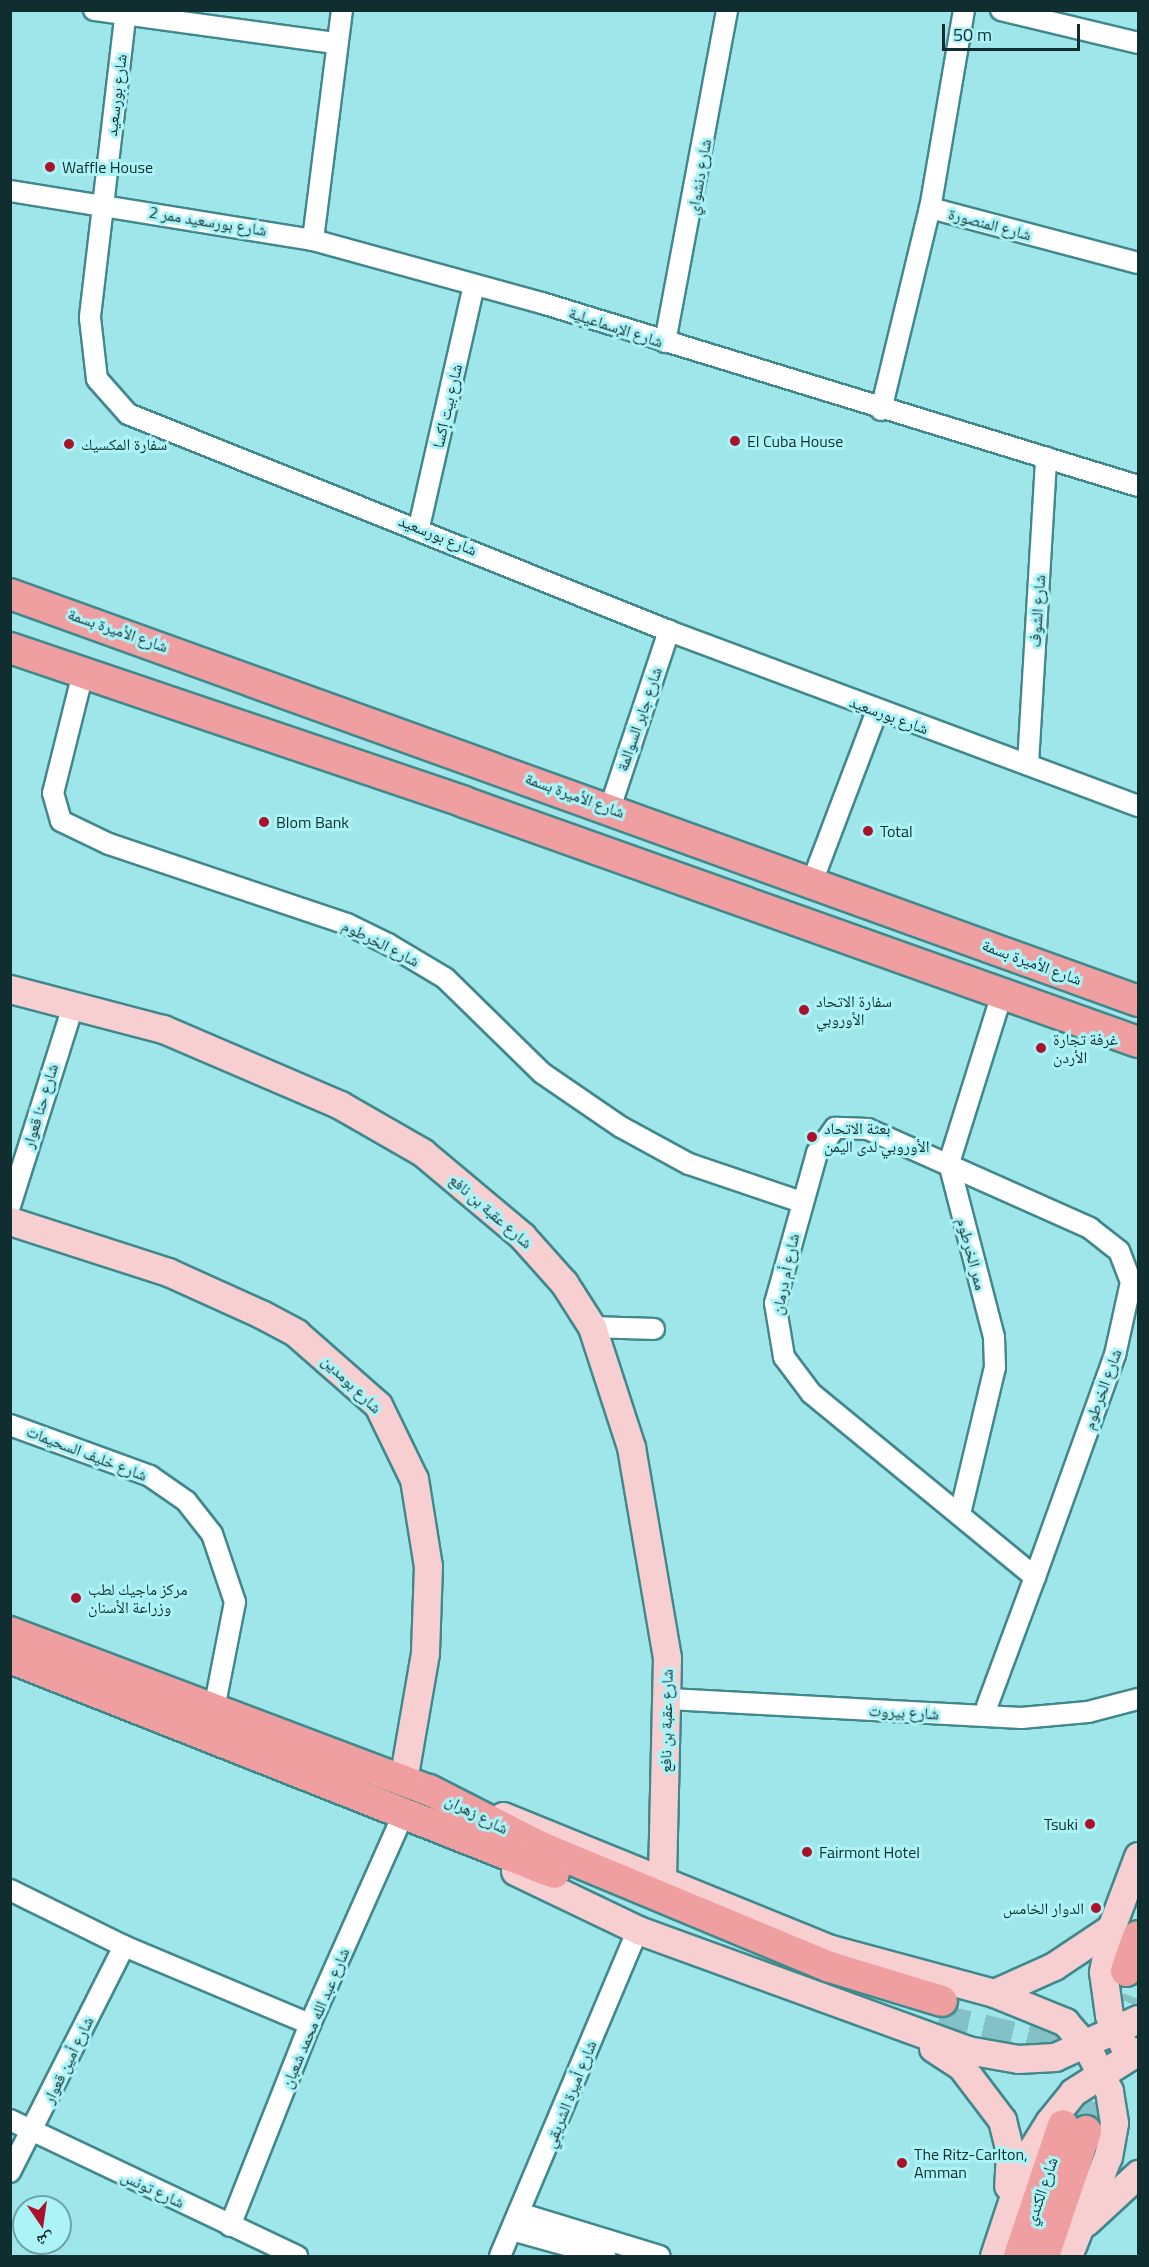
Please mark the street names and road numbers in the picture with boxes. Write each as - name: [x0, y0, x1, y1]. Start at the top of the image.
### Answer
- street label: شارع بورسعيد: [101, 53, 131, 137]
- street label: شارع دنشواي: [683, 138, 715, 216]
- street label: شارع بورسعيد ممر 2: [148, 202, 268, 240]
- street label: شارع المنصورة: [946, 204, 1034, 244]
- street label: شارع الإسماعيلية: [566, 303, 666, 351]
- street label: شارع بيت إكسا: [428, 362, 466, 450]
- street label: شارع بورسعيد: [396, 511, 480, 559]
- street label: شارع الشوف: [1025, 574, 1049, 648]
- street label: شارع الأميرة بسمة: [65, 604, 171, 656]
- street label: شارع جابر السوالمة: [612, 664, 666, 774]
- street label: شارع بورسعيد: [847, 692, 931, 738]
- street label: شارع الأميرة بسمة: [523, 768, 627, 822]
- street label: شارع الخرطوم: [339, 915, 423, 971]
- street label: شارع الأميرة بسمة: [980, 935, 1084, 989]
- street label: شارع حنا قعوار: [18, 1062, 62, 1150]
- street label: شارع عقبة بن نافع: [446, 1170, 536, 1252]
- street label: ممر الخرطوم: [953, 1216, 991, 1292]
- street label: شارع أم درمان: [767, 1232, 803, 1316]
- street label: شارع الخرطوم: [1079, 1346, 1125, 1432]
- street label: شارع بومدين: [318, 1351, 386, 1417]
- street label: شارع خليف السحيمات: [24, 1421, 150, 1485]
- street label: شارع عقبة بن نافع: [655, 1669, 677, 1773]
- street label: شارع بيروت: [868, 1701, 940, 1723]
- street label: شارع زهران: [442, 1790, 512, 1838]
- street label: شارع عبد الله محمد شعبان: [277, 1945, 353, 2091]
- street label: شارع أمين قعوار: [39, 2013, 97, 2107]
- street label: شارع أميرة الشريقي: [540, 2037, 600, 2151]
- street label: شارع الكندي: [1020, 2154, 1062, 2228]
- street label: شارع تونس: [118, 2166, 188, 2212]

